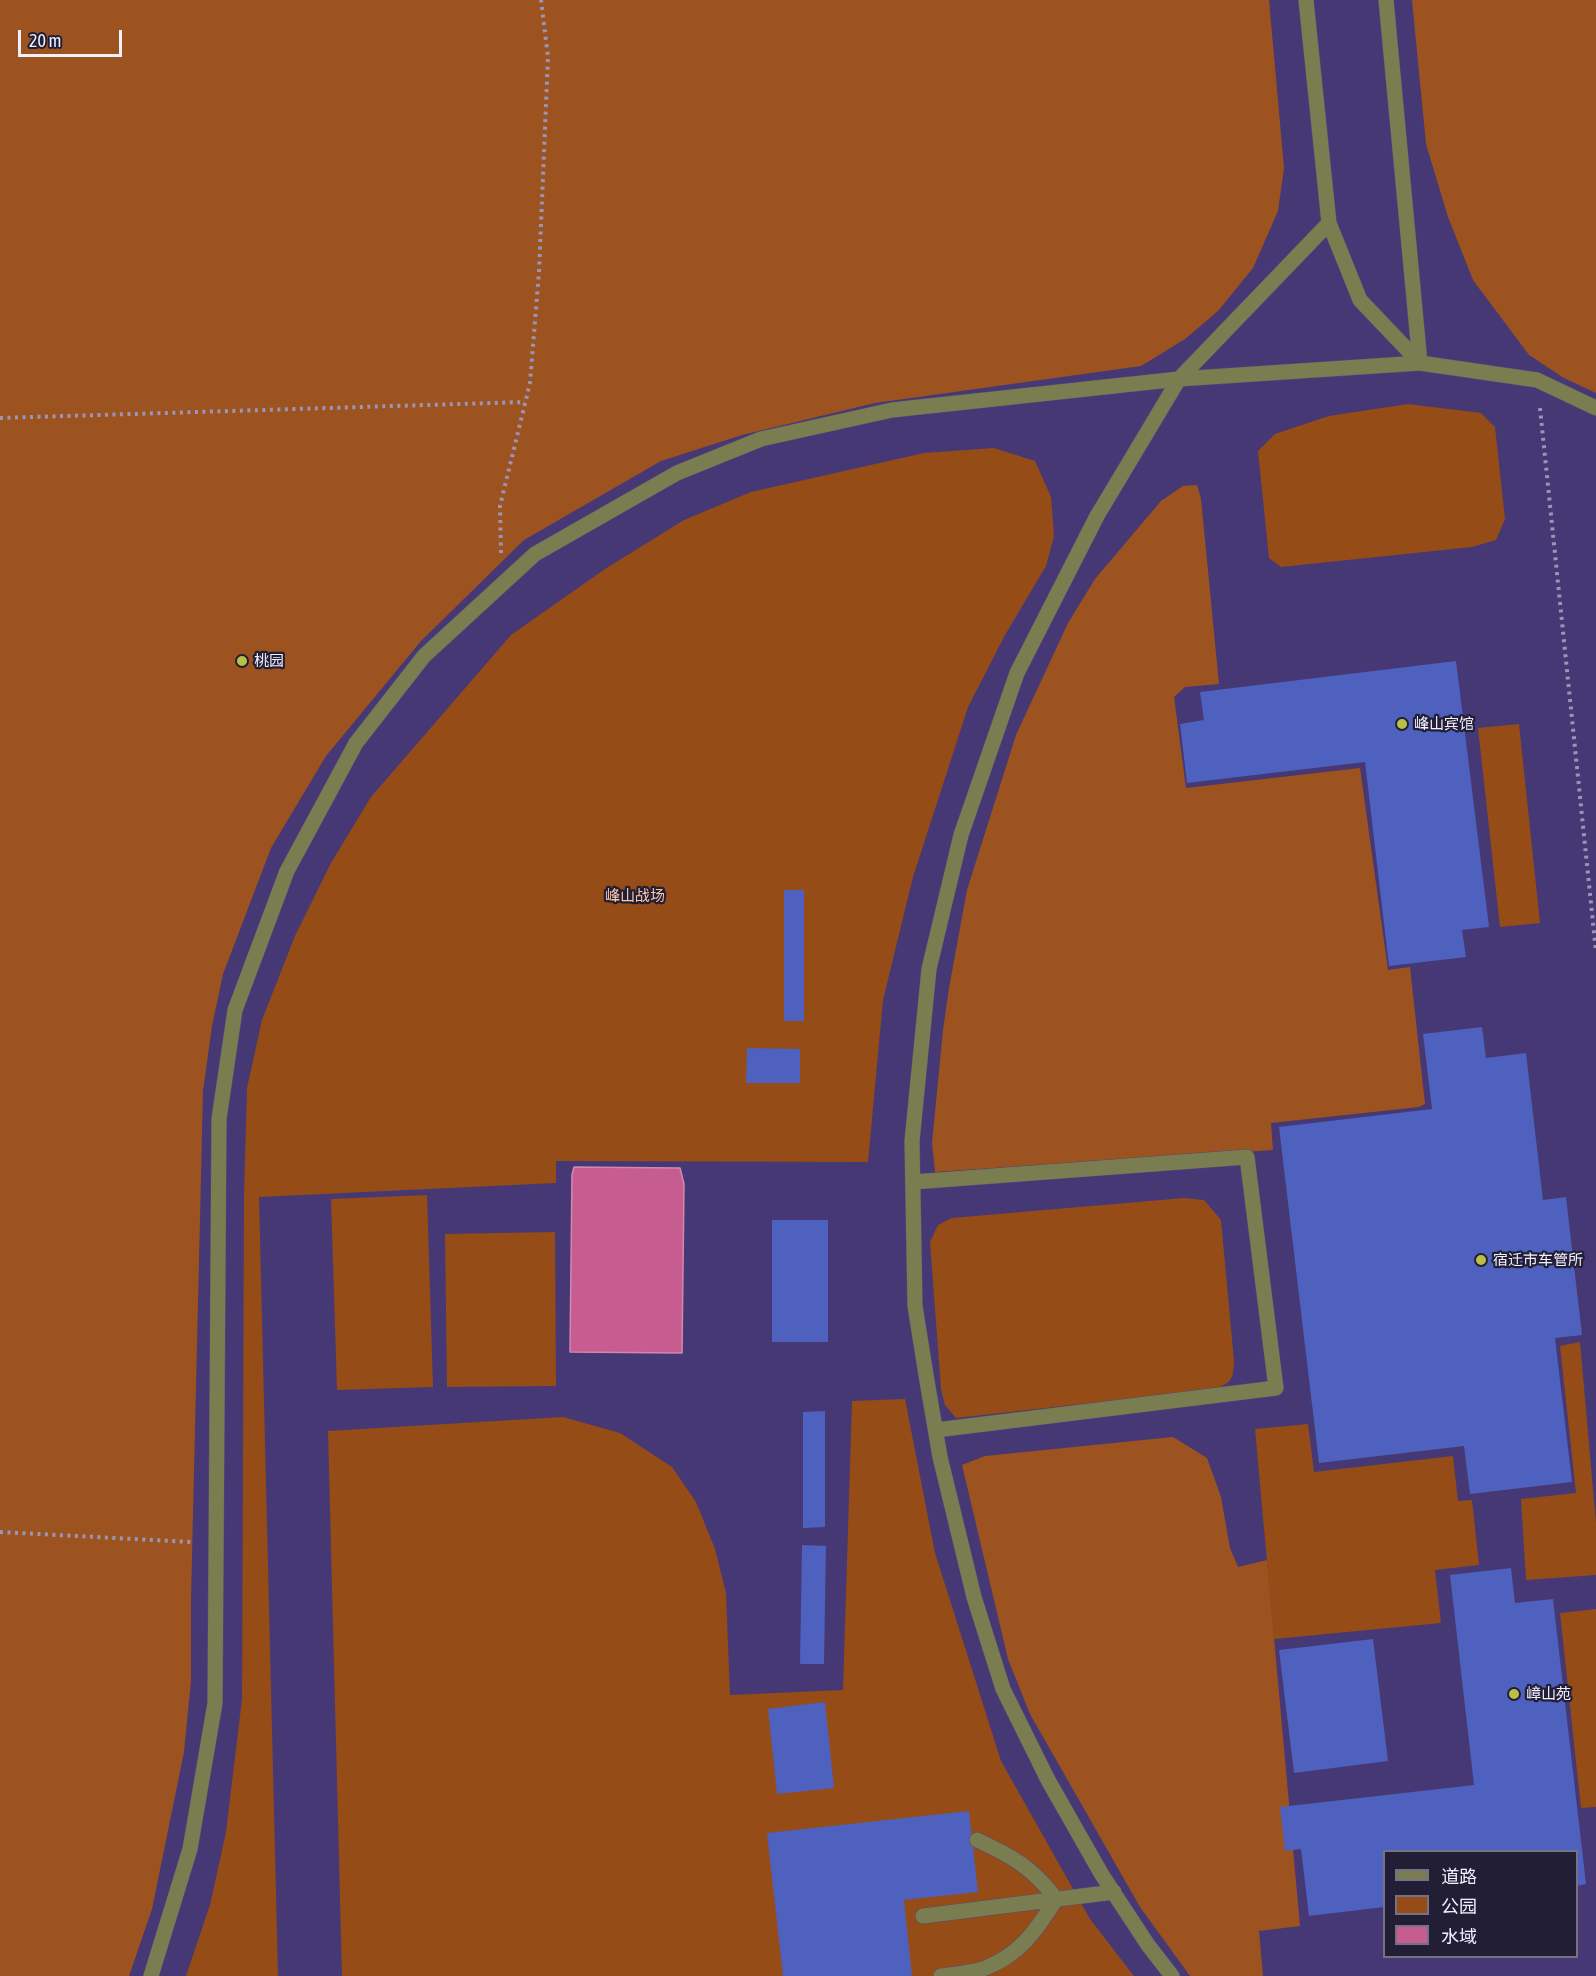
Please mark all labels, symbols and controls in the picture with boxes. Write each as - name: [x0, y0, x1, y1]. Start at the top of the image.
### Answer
- scale bar: [21, 18, 124, 56]
- text: 20 m: [29, 30, 61, 51]
- place label: 桃园: [254, 652, 284, 670]
- marker: 桃园: [235, 654, 249, 668]
- place label: 峰山宾馆: [1414, 715, 1474, 733]
- marker: 峰山宾馆: [1395, 717, 1409, 731]
- park label: 峰山战场: [605, 887, 665, 905]
- place label: 宿迁市车管所: [1493, 1251, 1583, 1269]
- marker: 宿迁市车管所: [1474, 1253, 1488, 1267]
- place label: 嶂山苑: [1526, 1685, 1571, 1703]
- marker: 嶂山苑: [1507, 1687, 1521, 1701]
- legend: [1383, 1850, 1578, 1958]
- text: 道路: [1441, 1866, 1477, 1887]
- text: 公园: [1441, 1896, 1477, 1917]
- text: 水域: [1441, 1926, 1477, 1947]

